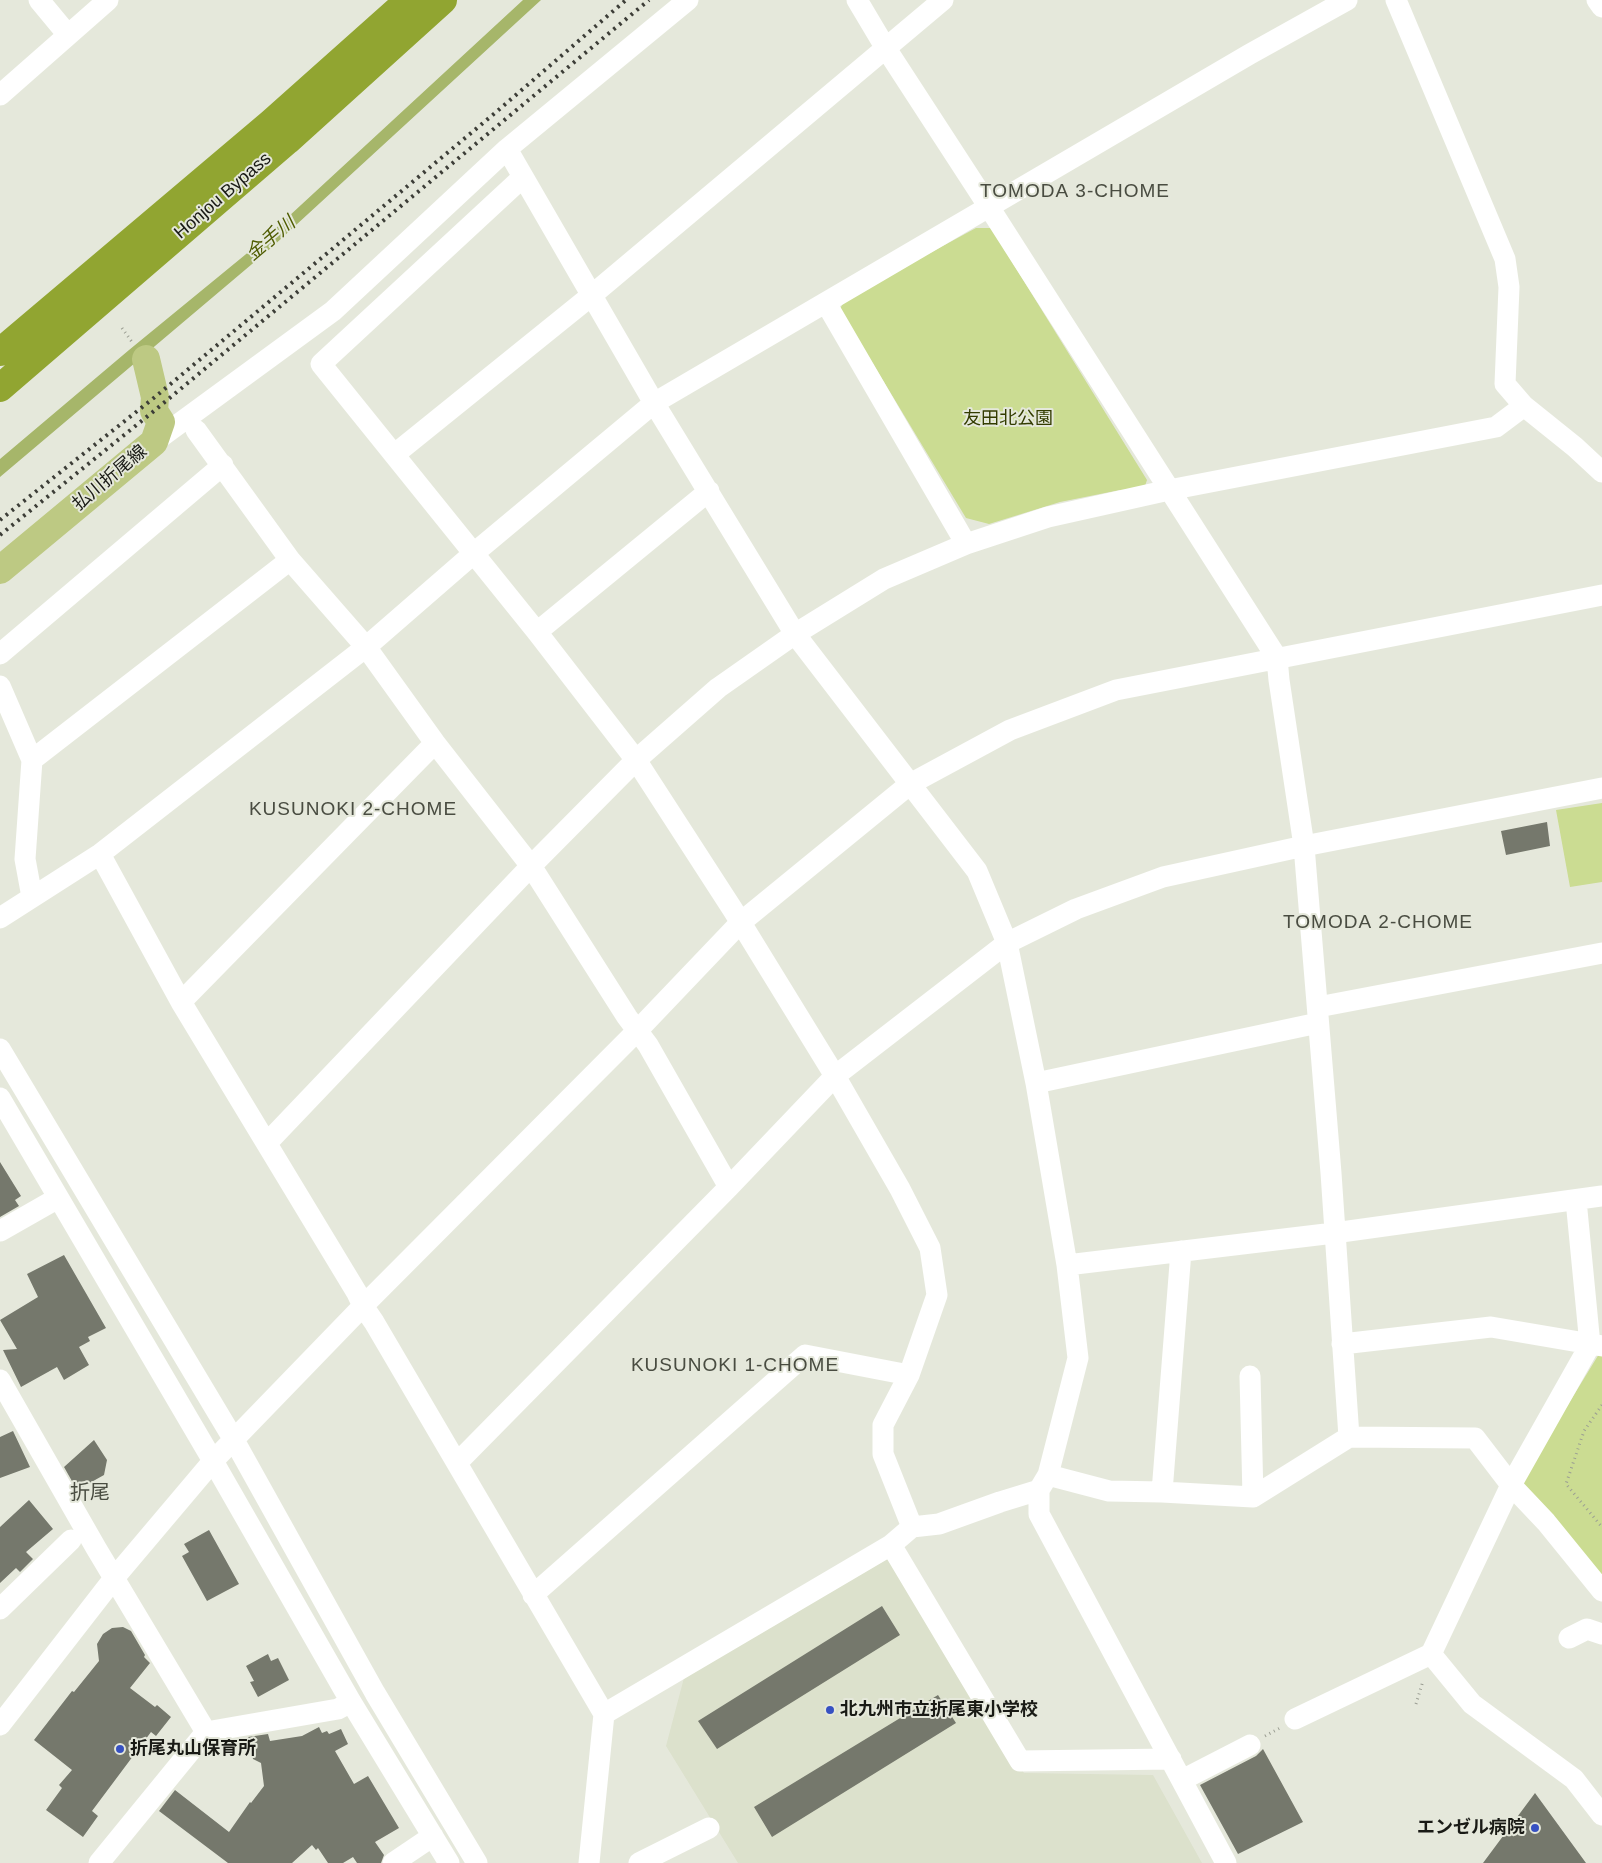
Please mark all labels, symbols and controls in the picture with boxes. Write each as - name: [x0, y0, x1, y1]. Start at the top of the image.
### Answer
- street label: Honjou Bypass: [170, 148, 276, 244]
- district label: TOMODA 3-CHOME: [978, 181, 1172, 203]
- water label: 金手川: [242, 212, 300, 266]
- park label: 友田北公園: [963, 408, 1053, 430]
- street label: 払川折尾線: [69, 441, 151, 515]
- district label: KUSUNOKI 2-CHOME: [247, 799, 459, 821]
- district label: TOMODA 2-CHOME: [1281, 912, 1475, 934]
- district label: KUSUNOKI 1-CHOME: [629, 1355, 841, 1377]
- district label: 折尾: [70, 1481, 110, 1505]
- place label: 北九州市立折尾東小学校: [840, 1699, 1038, 1721]
- marker: 北九州市立折尾東小学校: [824, 1704, 836, 1716]
- place label: 折尾丸山保育所: [130, 1738, 256, 1760]
- marker: 折尾丸山保育所: [114, 1743, 126, 1755]
- place label: エンゼル病院: [1417, 1817, 1525, 1839]
- marker: エンゼル病院: [1529, 1822, 1541, 1834]

